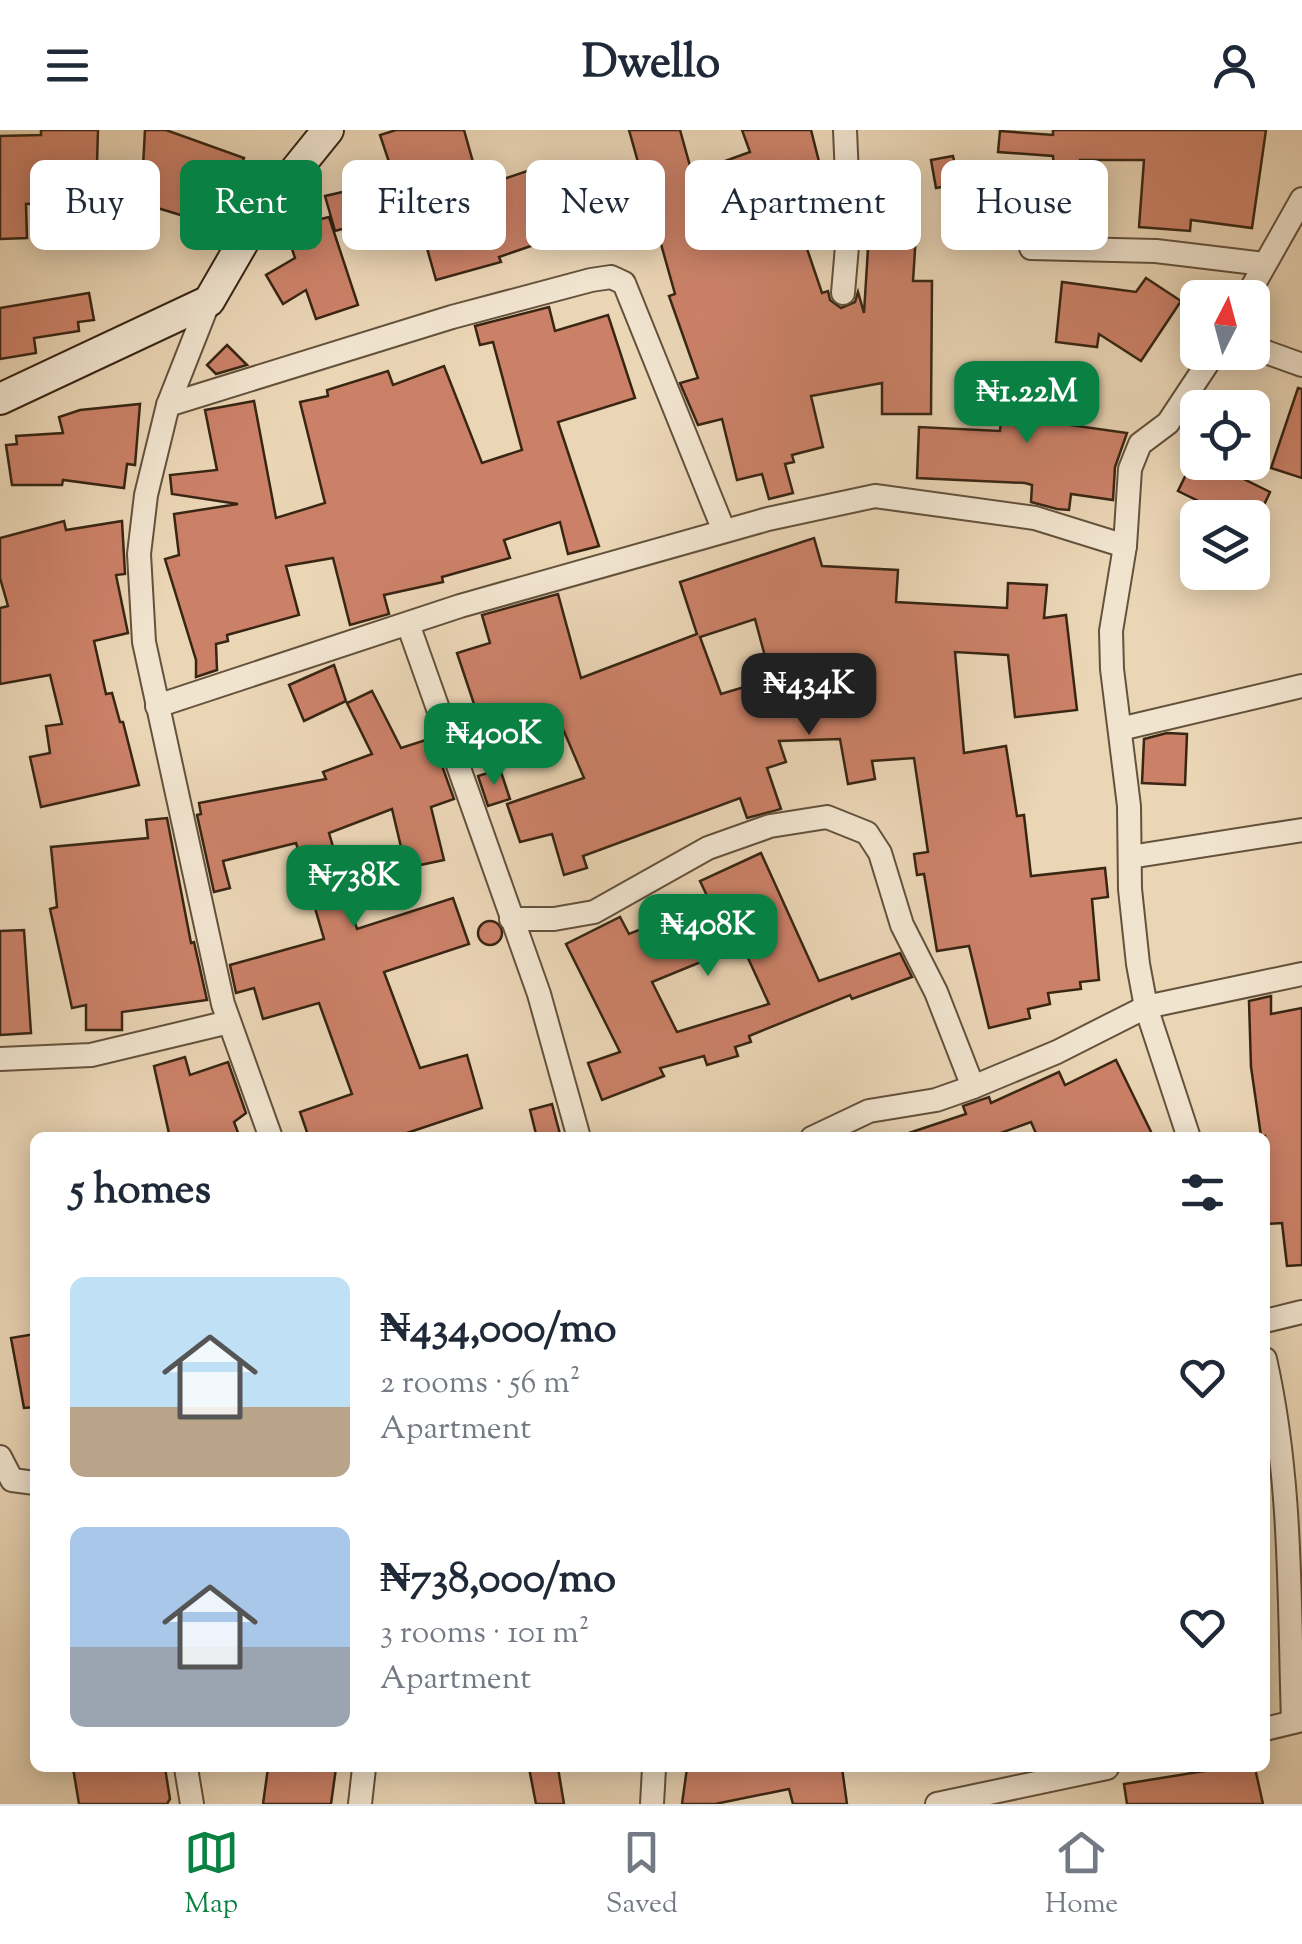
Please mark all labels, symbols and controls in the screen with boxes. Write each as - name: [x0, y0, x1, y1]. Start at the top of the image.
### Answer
- text: Dwello: [582, 33, 720, 98]
- icon: menu: [40, 38, 95, 93]
- icon: person: [1207, 38, 1262, 93]
- chip: Buy: [30, 160, 160, 250]
- chip: Rent: [180, 160, 322, 250]
- chip: Filters: [342, 160, 506, 250]
- chip: New: [526, 160, 665, 250]
- chip: Apartment: [685, 160, 921, 250]
- chip: House: [941, 160, 1108, 250]
- north arrow: [1180, 280, 1270, 370]
- map controls: [1180, 280, 1270, 590]
- pin: ₦1.22M: [946, 361, 1108, 446]
- text: ₦1.22M: [976, 370, 1078, 416]
- button: locate: [1180, 390, 1270, 480]
- button: layers: [1180, 500, 1270, 590]
- pin: ₦434K: [739, 653, 879, 738]
- text: ₦434K: [763, 662, 855, 708]
- pin: ₦400K: [424, 703, 564, 788]
- text: ₦400K: [446, 712, 542, 758]
- pin: ₦738K: [284, 845, 424, 930]
- text: ₦738K: [308, 854, 400, 900]
- pin: ₦408K: [638, 894, 778, 979]
- text: ₦408K: [660, 903, 756, 949]
- text: 5 homes: [70, 1162, 211, 1222]
- icon: filters: [1175, 1165, 1230, 1220]
- text: ₦434,000/mo: [380, 1301, 617, 1361]
- icon: home: [150, 1317, 270, 1437]
- icon: heart: [1175, 1350, 1230, 1405]
- text: 2 rooms · 56 m²: [380, 1361, 580, 1407]
- text: Apartment: [380, 1407, 531, 1453]
- text: ₦738,000/mo: [380, 1551, 616, 1611]
- icon: home: [150, 1567, 270, 1687]
- icon: heart: [1175, 1600, 1230, 1655]
- text: 3 rooms · 101 m²: [380, 1611, 590, 1657]
- text: Apartment: [380, 1657, 531, 1703]
- tab: Map: [184, 1825, 239, 1925]
- tab: Saved: [606, 1825, 678, 1925]
- tab: Home: [1045, 1825, 1118, 1925]

